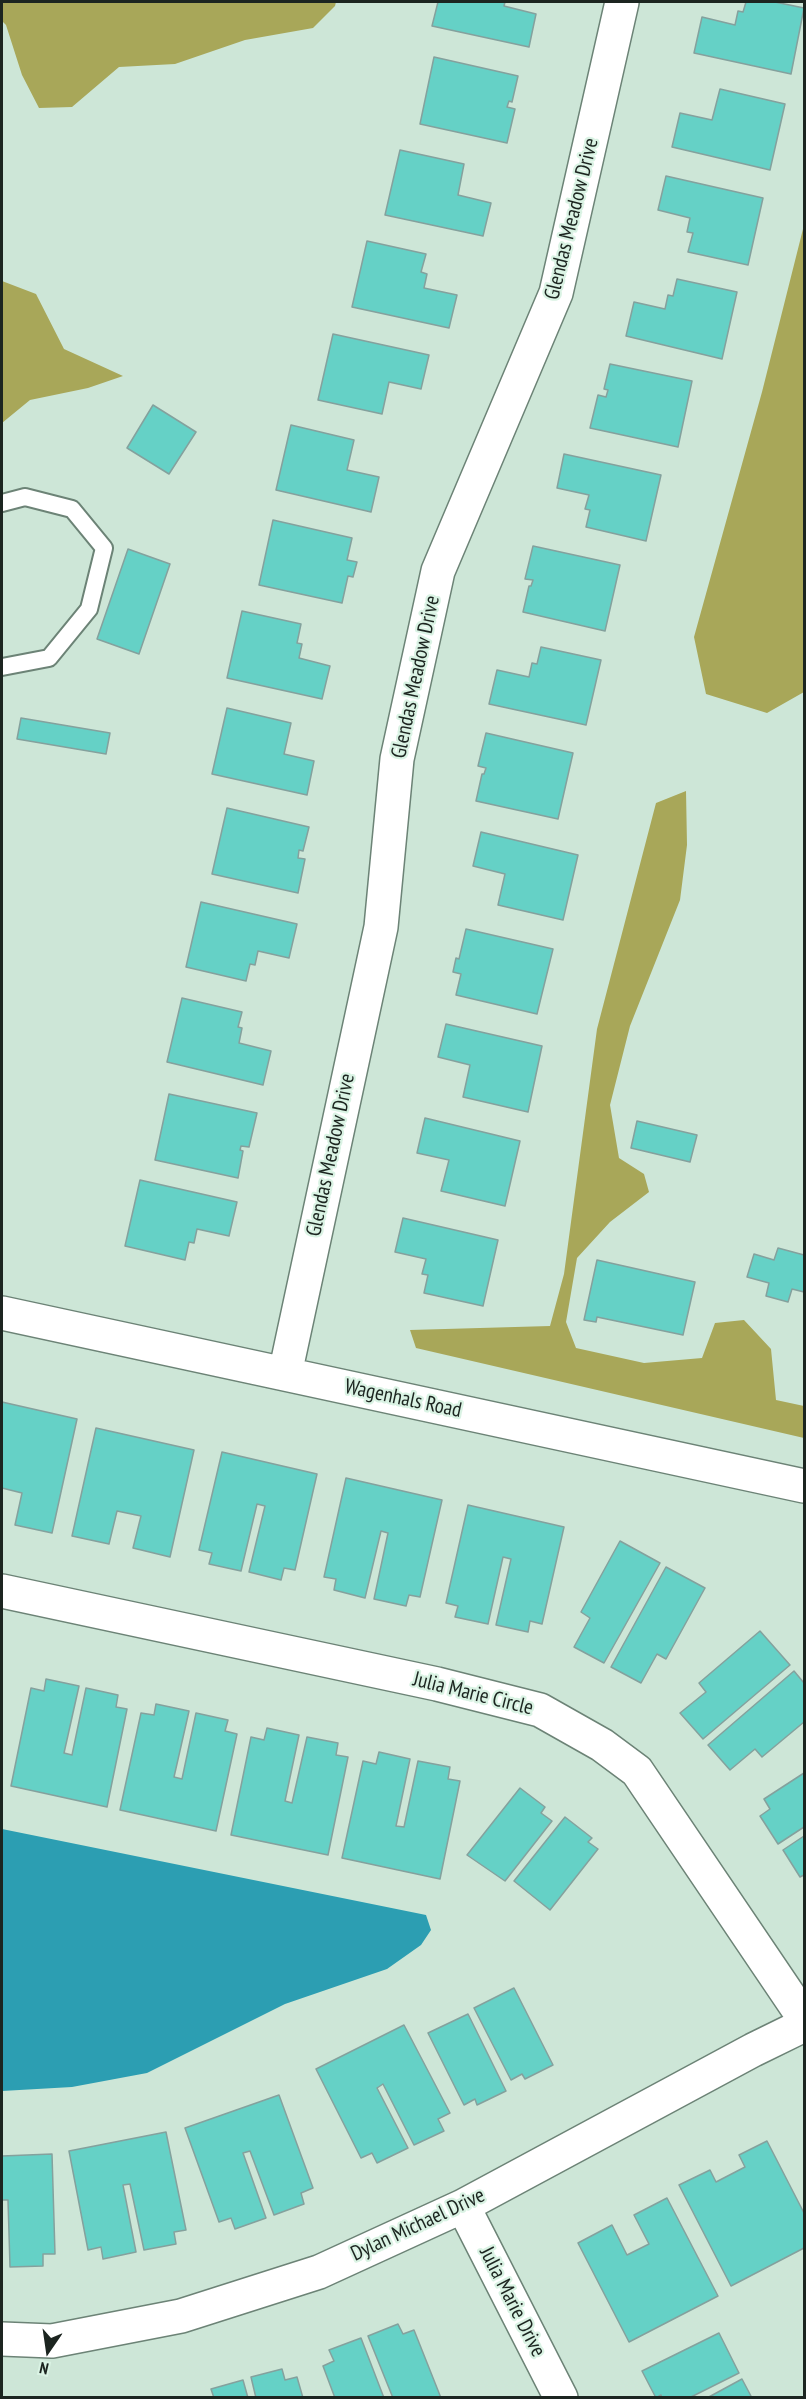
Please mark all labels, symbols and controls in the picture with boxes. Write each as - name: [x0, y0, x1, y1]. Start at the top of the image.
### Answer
- street label: Glendas Meadow Drive: [540, 136, 604, 302]
- street label: Glendas Meadow Drive: [386, 593, 446, 761]
- street label: Glendas Meadow Drive: [301, 1071, 361, 1239]
- street label: Wagenhals Road: [342, 1374, 464, 1424]
- street label: Julia Marie Circle: [410, 1667, 536, 1721]
- street label: Dylan Michael Drive: [347, 2183, 489, 2267]
- street label: Julia Marie Drive: [474, 2243, 550, 2361]
- north arrow: [18, 2321, 78, 2381]
- text: N: [37, 2358, 50, 2379]

